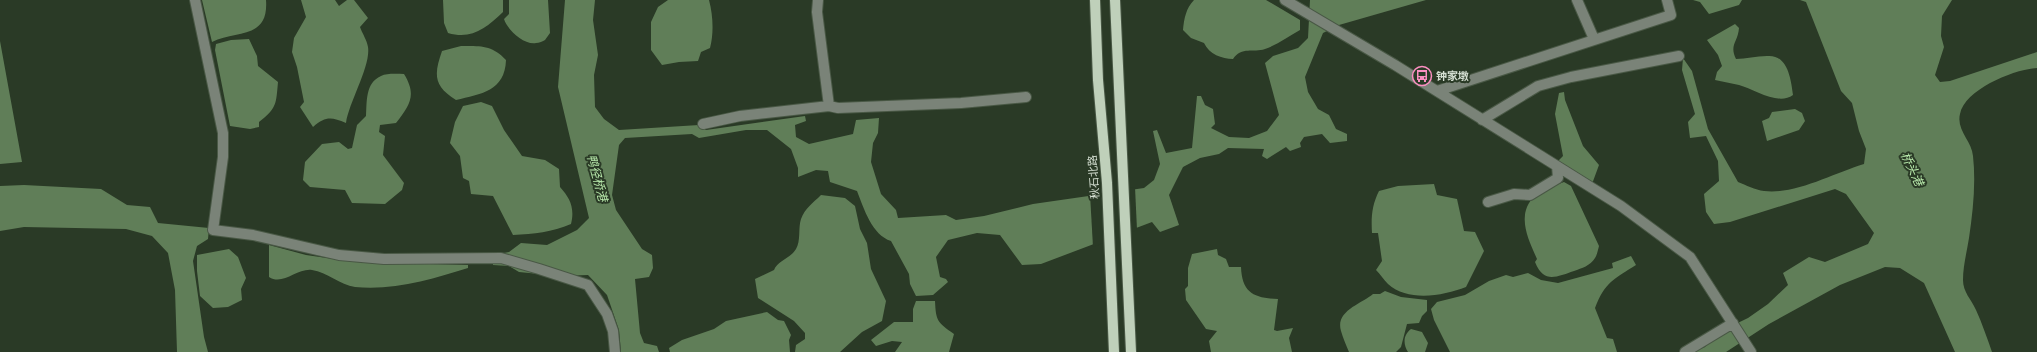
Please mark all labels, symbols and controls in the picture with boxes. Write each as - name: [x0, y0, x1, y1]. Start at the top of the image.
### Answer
- bus stop icon: 钟家墩: [1411, 65, 1433, 87]
- place label: 钟家墩: [1436, 70, 1469, 83]
- water label: 桥头港: [1898, 150, 1927, 190]
- water label: 鸭径桥港: [584, 153, 610, 205]
- street label: 秋石北路: [1086, 155, 1102, 199]

